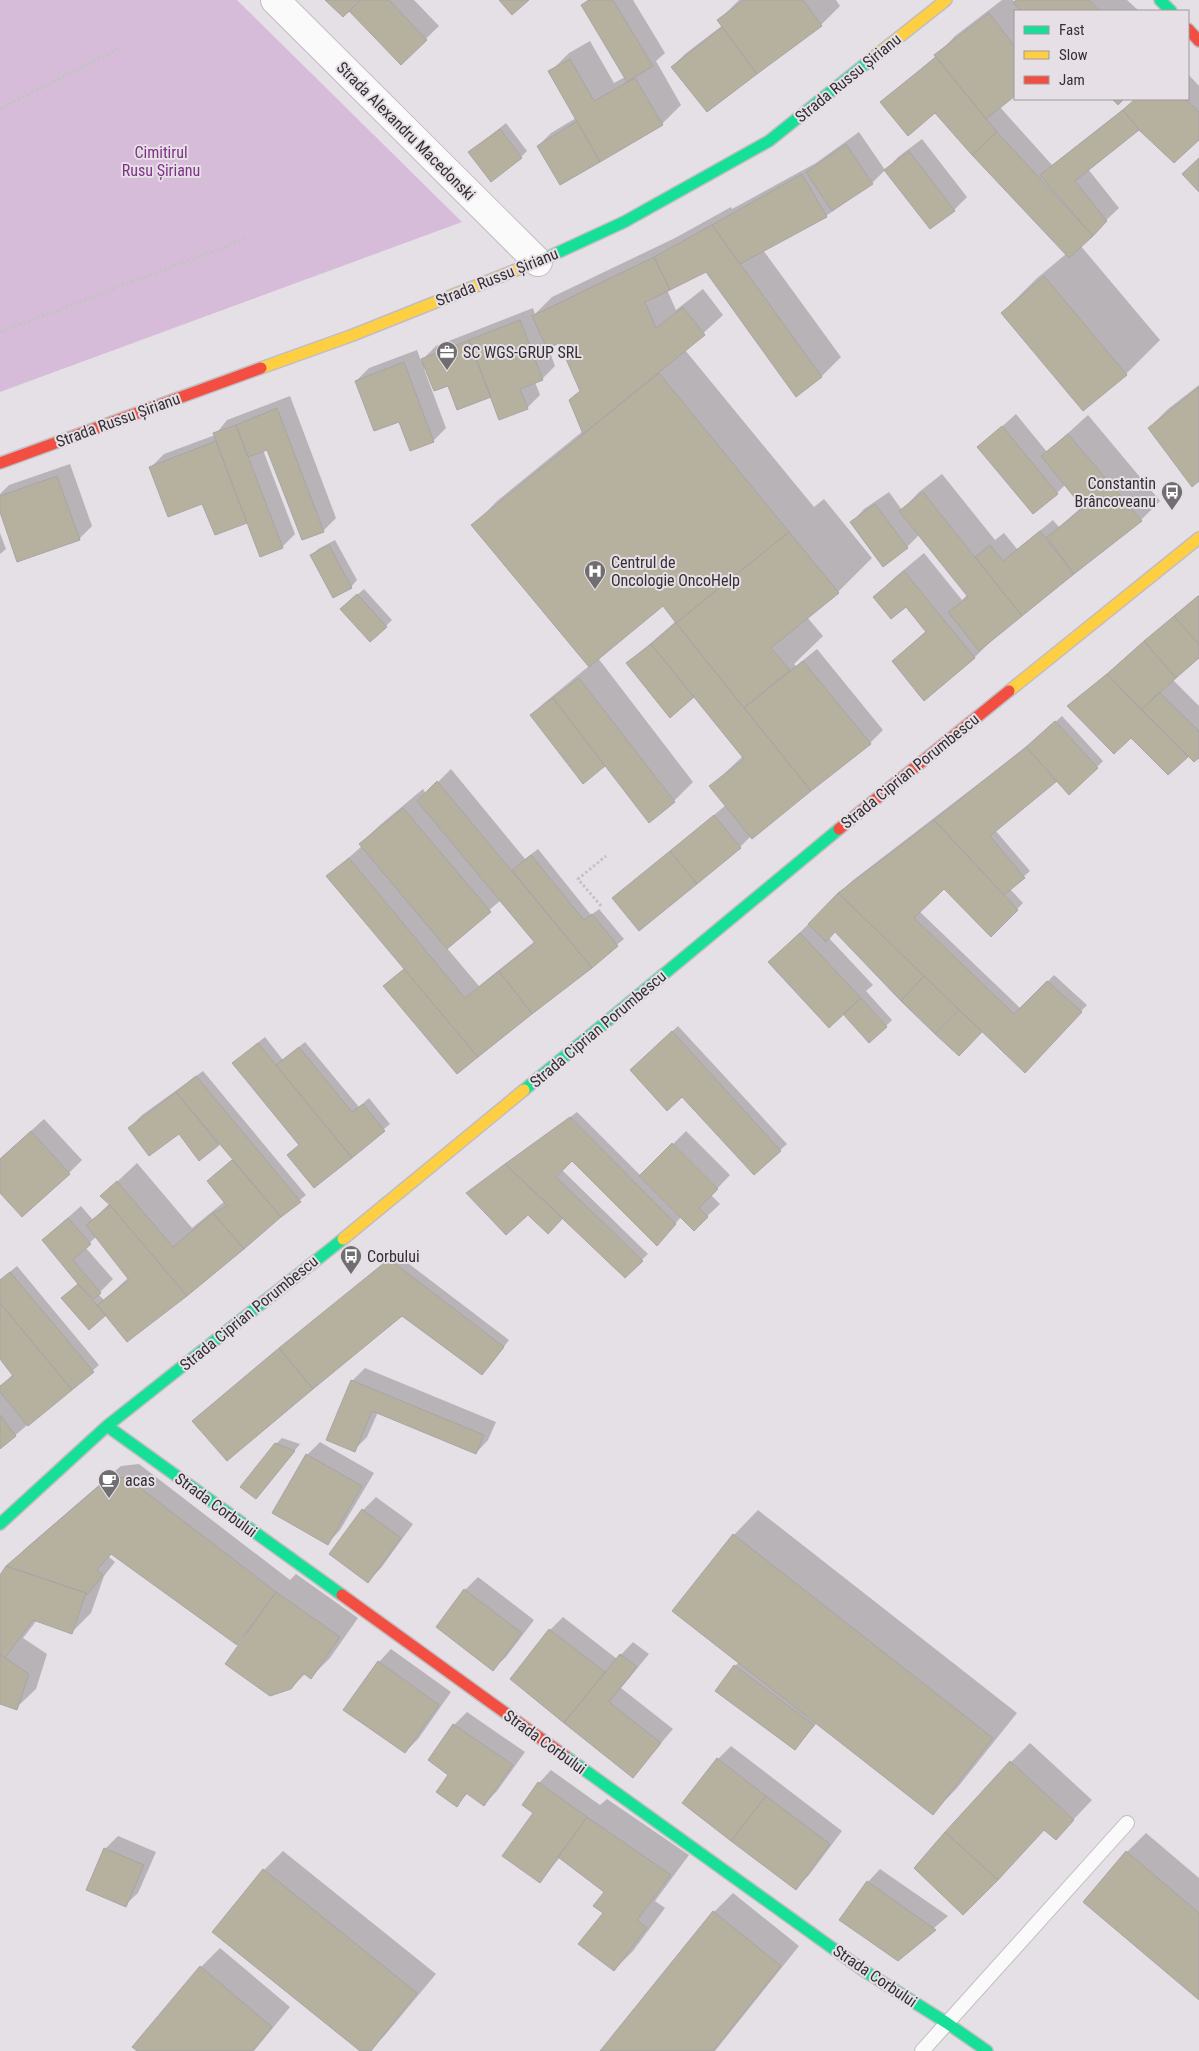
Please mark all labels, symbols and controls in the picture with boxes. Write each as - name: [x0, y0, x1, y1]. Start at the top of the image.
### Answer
- legend: [1014, 10, 1189, 100]
- text: Fast: [1059, 21, 1084, 39]
- street label: Strada Russu Șirianu: [791, 30, 905, 127]
- text: Slow: [1059, 46, 1088, 64]
- street label: Strada Alexandru Macedonski: [333, 58, 479, 204]
- text: Jam: [1059, 71, 1085, 89]
- park label: Cimitirul Rusu Șirianu: [122, 143, 200, 181]
- street label: Strada Russu Șirianu: [433, 244, 561, 311]
- office icon: SC WGS-GRUP SRL: [435, 340, 459, 371]
- place label: SC WGS-GRUP SRL: [463, 343, 582, 362]
- street label: Strada Russu Șirianu: [53, 389, 183, 452]
- place label: Constantin Brâncoveanu: [1075, 474, 1156, 511]
- bus stop icon: Constantin Brâncoveanu: [1160, 480, 1184, 511]
- place label: Centrul de Oncologie OncoHelp: [611, 553, 740, 590]
- hospital icon: Centrul de Oncologie OncoHelp: [583, 559, 607, 590]
- street label: Strada Ciprian Porumbescu: [837, 709, 983, 833]
- street label: Strada Ciprian Porumbescu: [526, 966, 670, 1092]
- bus stop icon: Corbului: [339, 1244, 363, 1275]
- place label: Corbului: [367, 1247, 420, 1266]
- street label: Strada Ciprian Porumbescu: [176, 1251, 322, 1375]
- cafe icon: acas: [97, 1468, 121, 1499]
- street label: Strada Corbului: [171, 1469, 261, 1541]
- place label: acas: [125, 1471, 155, 1490]
- street label: Strada Corbului: [500, 1706, 590, 1778]
- street label: Strada Corbului: [829, 1941, 921, 2011]

